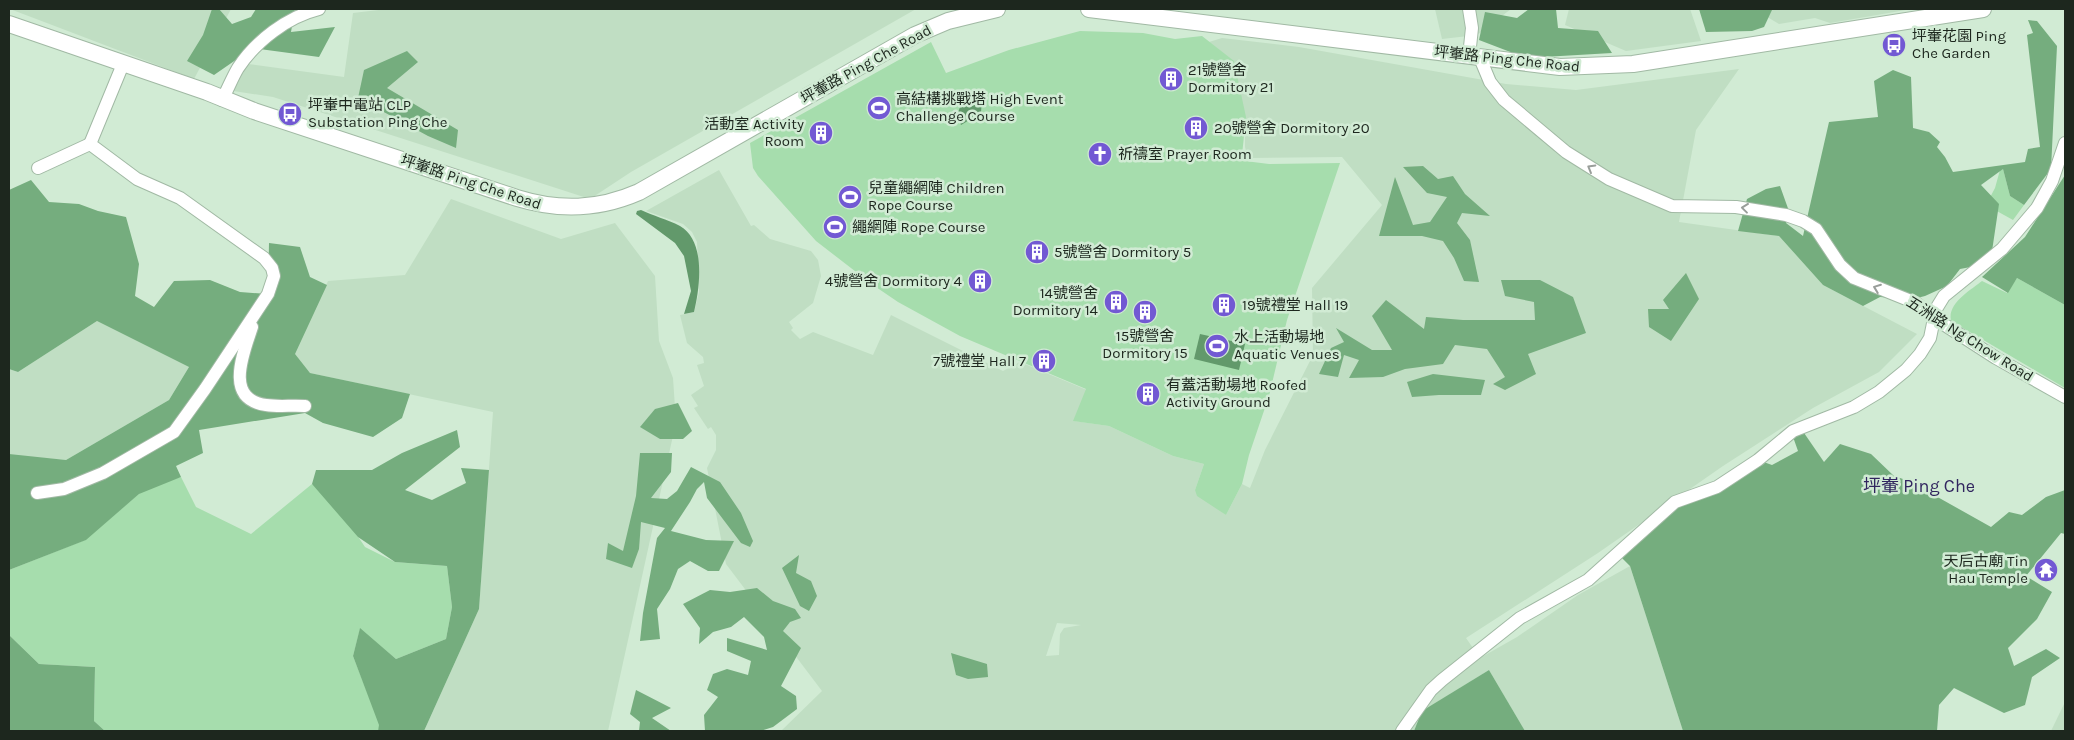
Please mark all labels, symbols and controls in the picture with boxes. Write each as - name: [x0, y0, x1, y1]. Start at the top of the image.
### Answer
- street label: 坪輋路 Ping Che Road: [798, 21, 934, 107]
- place label: 坪輋花園 Ping Che Garden: [1912, 27, 2006, 62]
- bus stop icon: 坪輋花園 Ping Che Garden: [1881, 32, 1907, 58]
- street label: 坪輋路 Ping Che Road: [1433, 42, 1581, 76]
- place label: 21號營舍 Dormitory 21: [1188, 61, 1273, 96]
- building icon: 21號營舍 Dormitory 21: [1158, 66, 1184, 92]
- place label: 高結構挑戰塔 High Event Challenge Course: [896, 90, 1064, 125]
- sports icon: 高結構挑戰塔 High Event Challenge Course: [866, 95, 892, 121]
- place label: 坪輋中電站 CLP Substation Ping Che: [308, 96, 448, 131]
- bus stop icon: 坪輋中電站 CLP Substation Ping Che: [277, 101, 303, 127]
- place label: 活動室 Activity Room: [704, 115, 804, 150]
- building icon: 20號營舍 Dormitory 20: [1183, 115, 1209, 141]
- place label: 20號營舍 Dormitory 20: [1214, 119, 1370, 137]
- building icon: 活動室 Activity Room: [808, 120, 834, 146]
- church icon: 祈禱室 Prayer Room: [1087, 141, 1113, 167]
- place label: 祈禱室 Prayer Room: [1118, 145, 1252, 163]
- street label: 坪輋路 Ping Che Road: [399, 151, 543, 213]
- one-way arrow: [1587, 164, 1596, 174]
- place label: 兒童繩網陣 Children Rope Course: [868, 179, 1005, 214]
- sports icon: 兒童繩網陣 Children Rope Course: [837, 184, 863, 210]
- one-way arrow: [1740, 203, 1748, 214]
- sports icon: 繩網陣 Rope Course: [822, 214, 848, 240]
- place label: 繩網陣 Rope Course: [852, 218, 985, 236]
- building icon: 5號營舍 Dormitory 5: [1024, 239, 1050, 265]
- place label: 5號營舍 Dormitory 5: [1054, 243, 1191, 261]
- building icon: 4號營舍 Dormitory 4: [967, 268, 993, 294]
- place label: 4號營舍 Dormitory 4: [825, 272, 963, 290]
- place label: 14號營舍 Dormitory 14: [1013, 284, 1099, 319]
- one-way arrow: [1873, 284, 1881, 294]
- building icon: 14號營舍 Dormitory 14: [1103, 289, 1129, 315]
- building icon: 19號禮堂 Hall 19: [1211, 292, 1237, 318]
- street label: 五洲路 Ng Chow Road: [1903, 293, 2037, 385]
- place label: 19號禮堂 Hall 19: [1242, 296, 1348, 314]
- building icon: 15號營舍 Dormitory 15: [1132, 299, 1158, 325]
- place label: 15號營舍 Dormitory 15: [1102, 327, 1188, 362]
- place label: 水上活動場地 Aquatic Venues: [1234, 328, 1340, 363]
- sports icon: 水上活動場地 Aquatic Venues: [1204, 333, 1230, 359]
- building icon: 7號禮堂 Hall 7: [1031, 348, 1057, 374]
- place label: 7號禮堂 Hall 7: [933, 352, 1026, 370]
- place label: 有蓋活動場地 Roofed Activity Ground: [1166, 376, 1307, 411]
- building icon: 有蓋活動場地 Roofed Activity Ground: [1135, 381, 1161, 407]
- district label: 坪輋 Ping Che: [1863, 475, 1975, 497]
- place label: 天后古廟 Tin Hau Temple: [1943, 552, 2028, 587]
- temple icon: 天后古廟 Tin Hau Temple: [2033, 557, 2059, 583]

